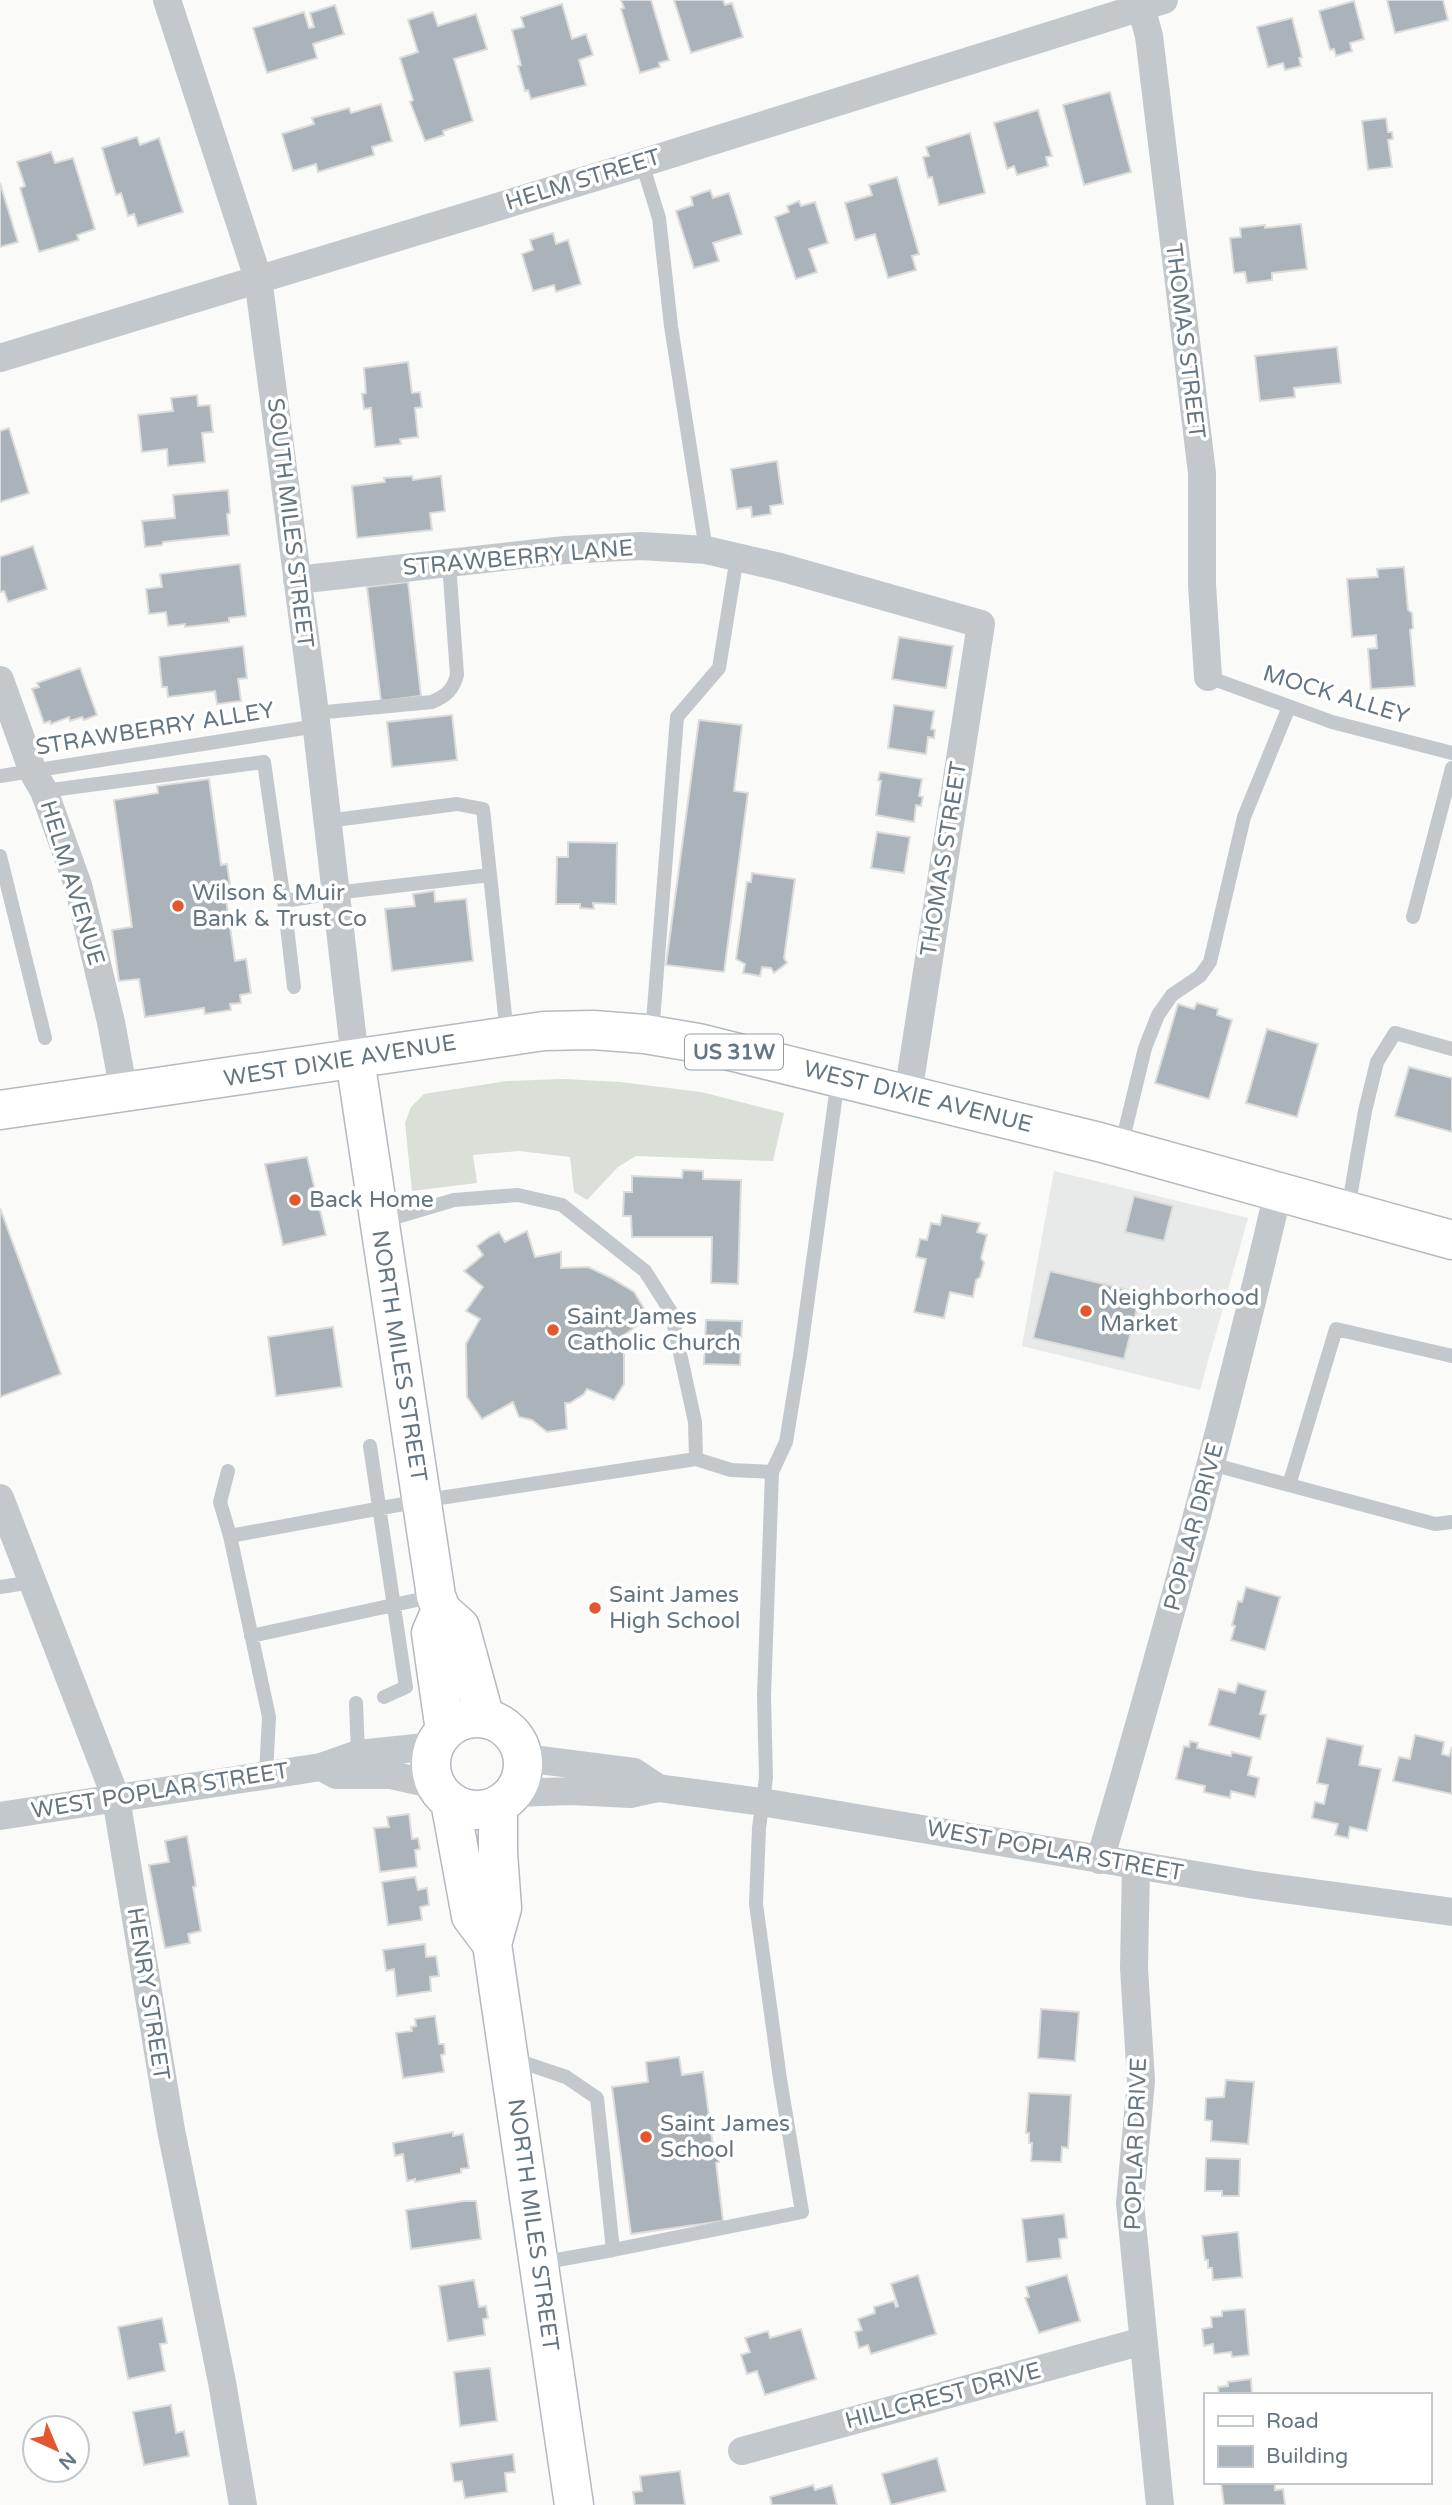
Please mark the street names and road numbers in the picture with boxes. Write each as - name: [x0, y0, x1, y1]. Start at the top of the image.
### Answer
- street label: HELM STREET: [502, 143, 664, 217]
- street label: THOMAS STREET: [1159, 242, 1211, 440]
- street label: SOUTH MILES STREET: [261, 396, 319, 650]
- street label: STRAWBERRY LANE: [402, 534, 634, 582]
- street label: MOCK ALLEY: [1260, 659, 1413, 731]
- street label: STRAWBERRY ALLEY: [34, 696, 277, 762]
- street label: THOMAS STREET: [915, 760, 973, 958]
- street label: HELM AVENUE: [34, 797, 110, 969]
- street label: WEST DIXIE AVENUE: [222, 1029, 458, 1093]
- road number: US 31W: [685, 1034, 783, 1070]
- street label: WEST DIXIE AVENUE: [801, 1055, 1035, 1139]
- street label: NORTH MILES STREET: [365, 1228, 433, 1484]
- street label: POPLAR DRIVE: [1158, 1440, 1230, 1614]
- street label: WEST POPLAR STREET: [29, 1757, 291, 1825]
- street label: WEST POPLAR STREET: [924, 1815, 1186, 1887]
- street label: HENRY STREET: [121, 1906, 175, 2082]
- street label: POPLAR DRIVE: [1119, 2057, 1153, 2231]
- street label: NORTH MILES STREET: [501, 2097, 565, 2353]
- street label: HILLCREST DRIVE: [842, 2356, 1044, 2436]

